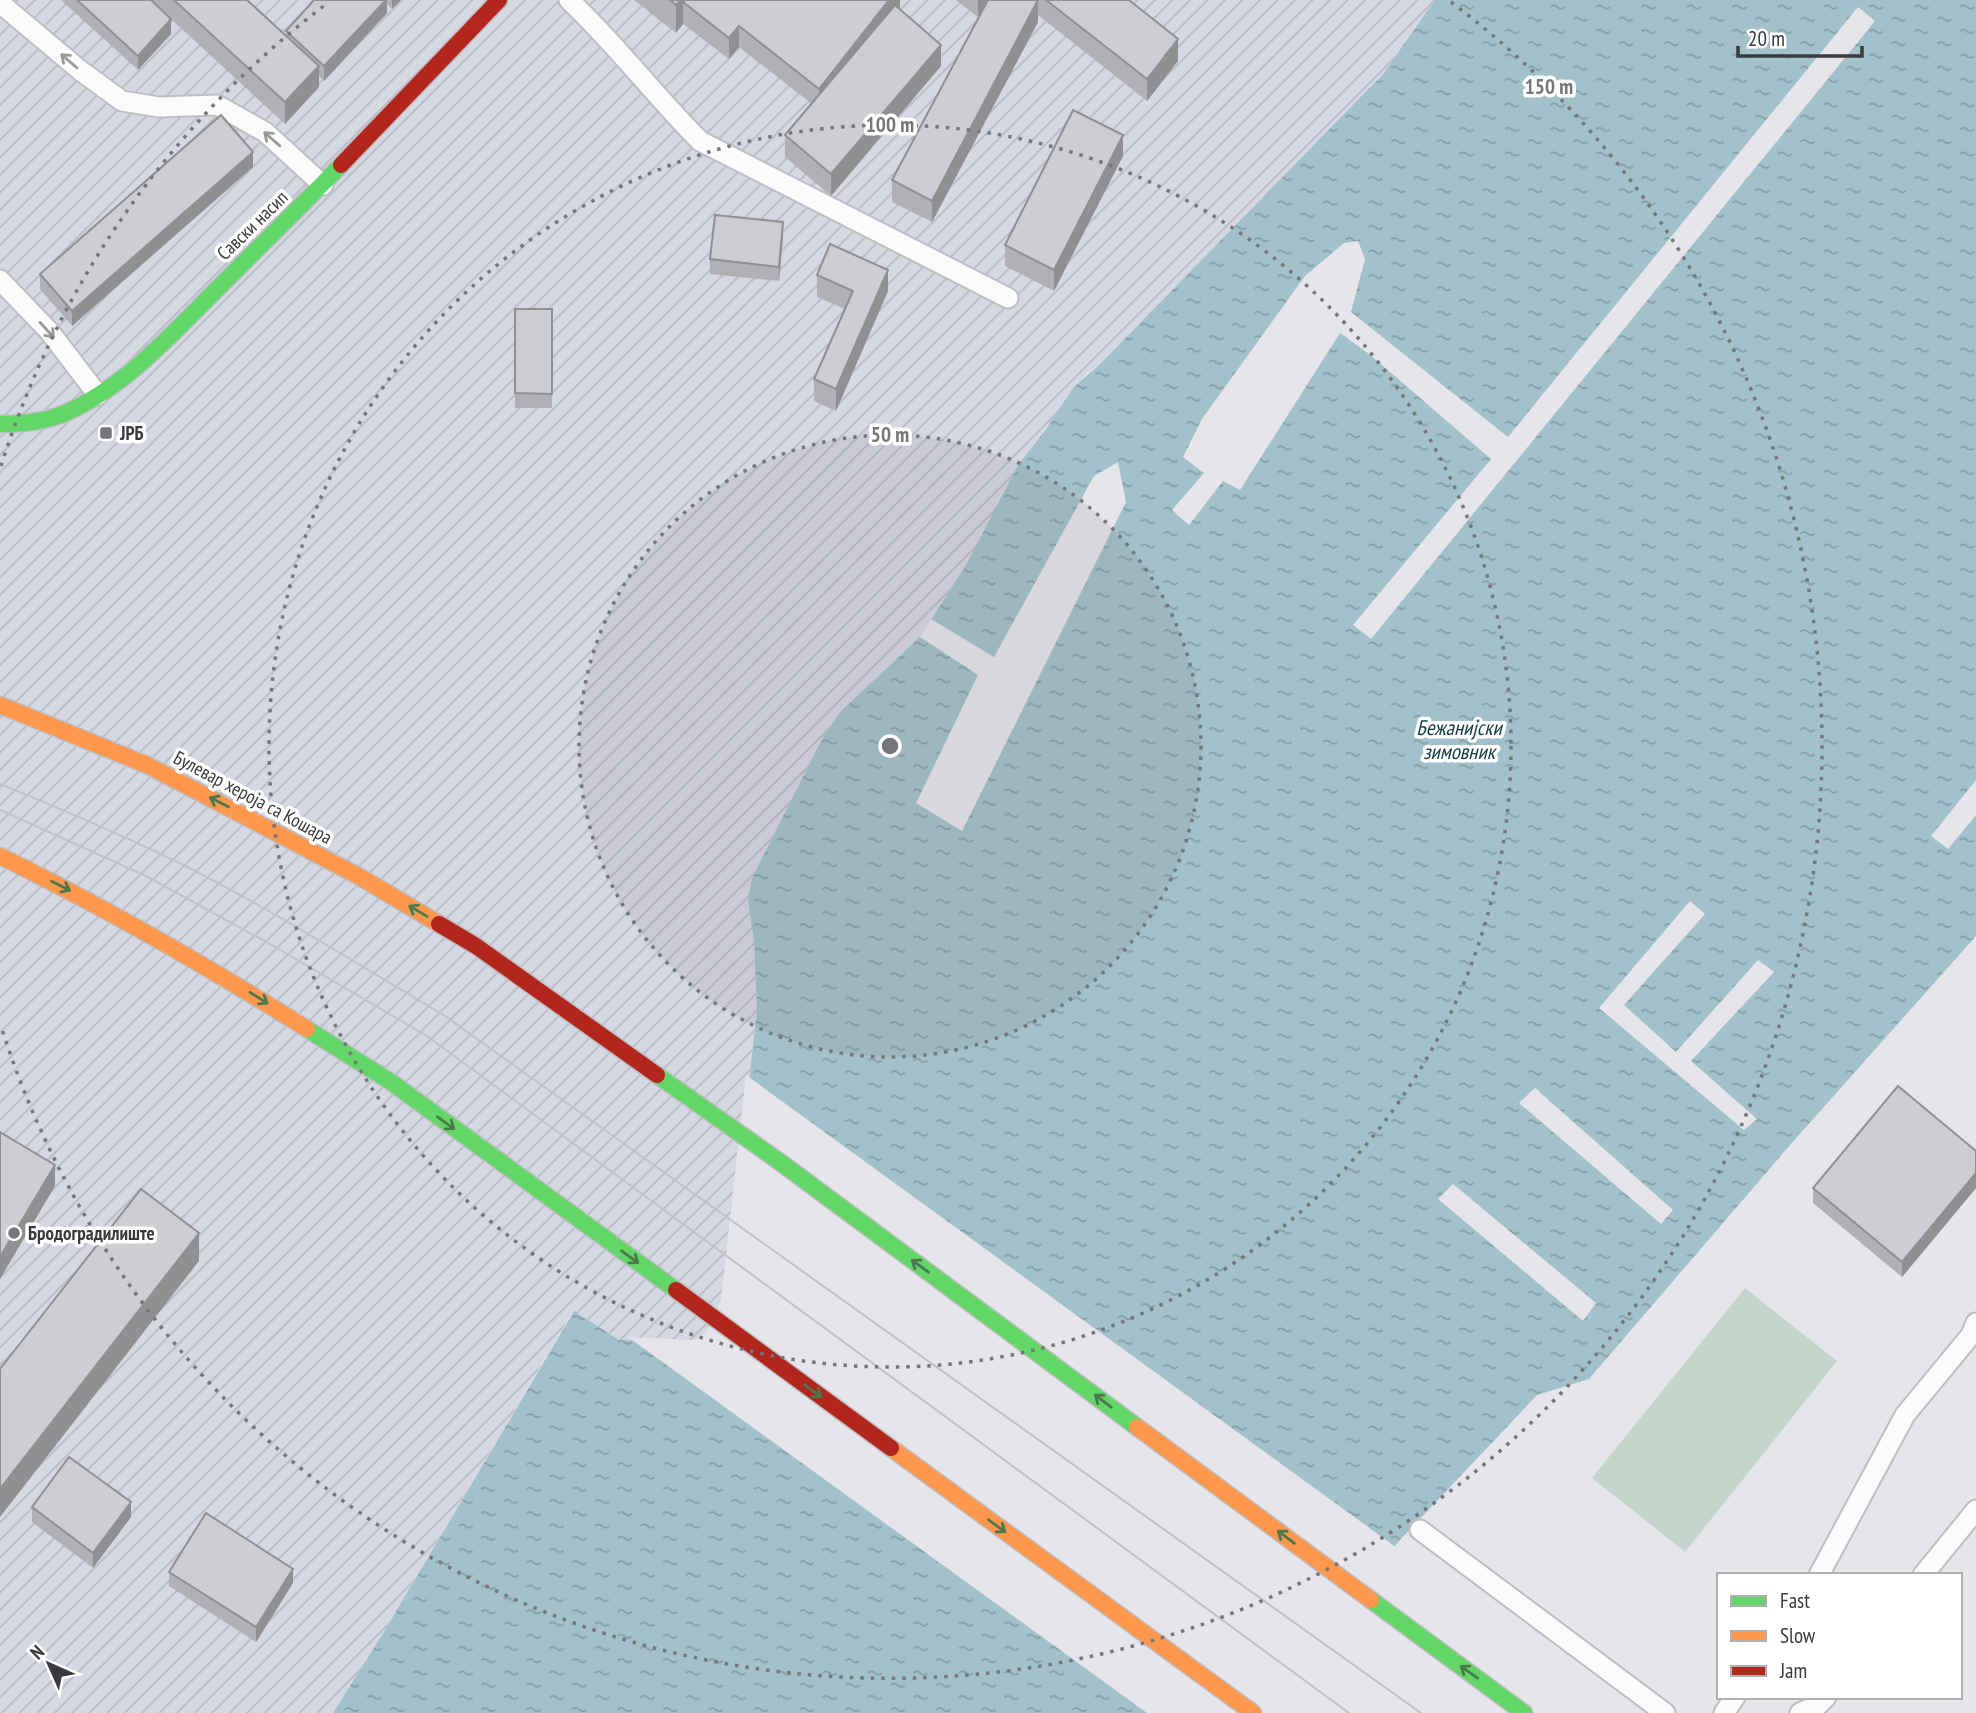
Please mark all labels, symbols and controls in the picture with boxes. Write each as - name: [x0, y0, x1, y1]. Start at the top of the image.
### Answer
- scale bar: [1738, 14, 1862, 58]
- text: 20 m: [1748, 25, 1785, 52]
- one-way arrow: [60, 53, 78, 69]
- text: 150 m: [1525, 73, 1573, 100]
- text: 100 m: [866, 111, 914, 138]
- one-way arrow: [264, 131, 282, 147]
- street label: Савски насип: [211, 185, 293, 265]
- one-way arrow: [39, 321, 55, 339]
- place label: ЈРБ: [119, 421, 144, 445]
- text: 50 m: [871, 421, 909, 448]
- marker: ЈРБ: [98, 425, 114, 441]
- water label: Бежанијски зимовник: [1416, 714, 1503, 765]
- centre of rings: [878, 734, 902, 758]
- street label: Булевар хероја са Кошара: [170, 745, 336, 849]
- one-way arrow: [209, 794, 229, 808]
- one-way arrow: [51, 880, 71, 894]
- one-way arrow: [408, 904, 428, 918]
- one-way arrow: [249, 992, 269, 1006]
- one-way arrow: [436, 1116, 455, 1130]
- place label: Бродоградилиште: [28, 1221, 155, 1245]
- marker: Бродоградилиште: [6, 1225, 22, 1241]
- one-way arrow: [620, 1250, 639, 1264]
- one-way arrow: [911, 1259, 930, 1274]
- one-way arrow: [803, 1384, 822, 1399]
- one-way arrow: [1095, 1394, 1113, 1409]
- one-way arrow: [987, 1518, 1006, 1533]
- one-way arrow: [1277, 1530, 1296, 1544]
- legend: [1717, 1573, 1962, 1699]
- text: Fast: [1780, 1587, 1810, 1614]
- text: Slow: [1780, 1622, 1816, 1649]
- north arrow: [14, 1629, 84, 1699]
- text: N: [25, 1640, 49, 1664]
- text: Jam: [1779, 1657, 1807, 1684]
- one-way arrow: [1460, 1665, 1479, 1680]

